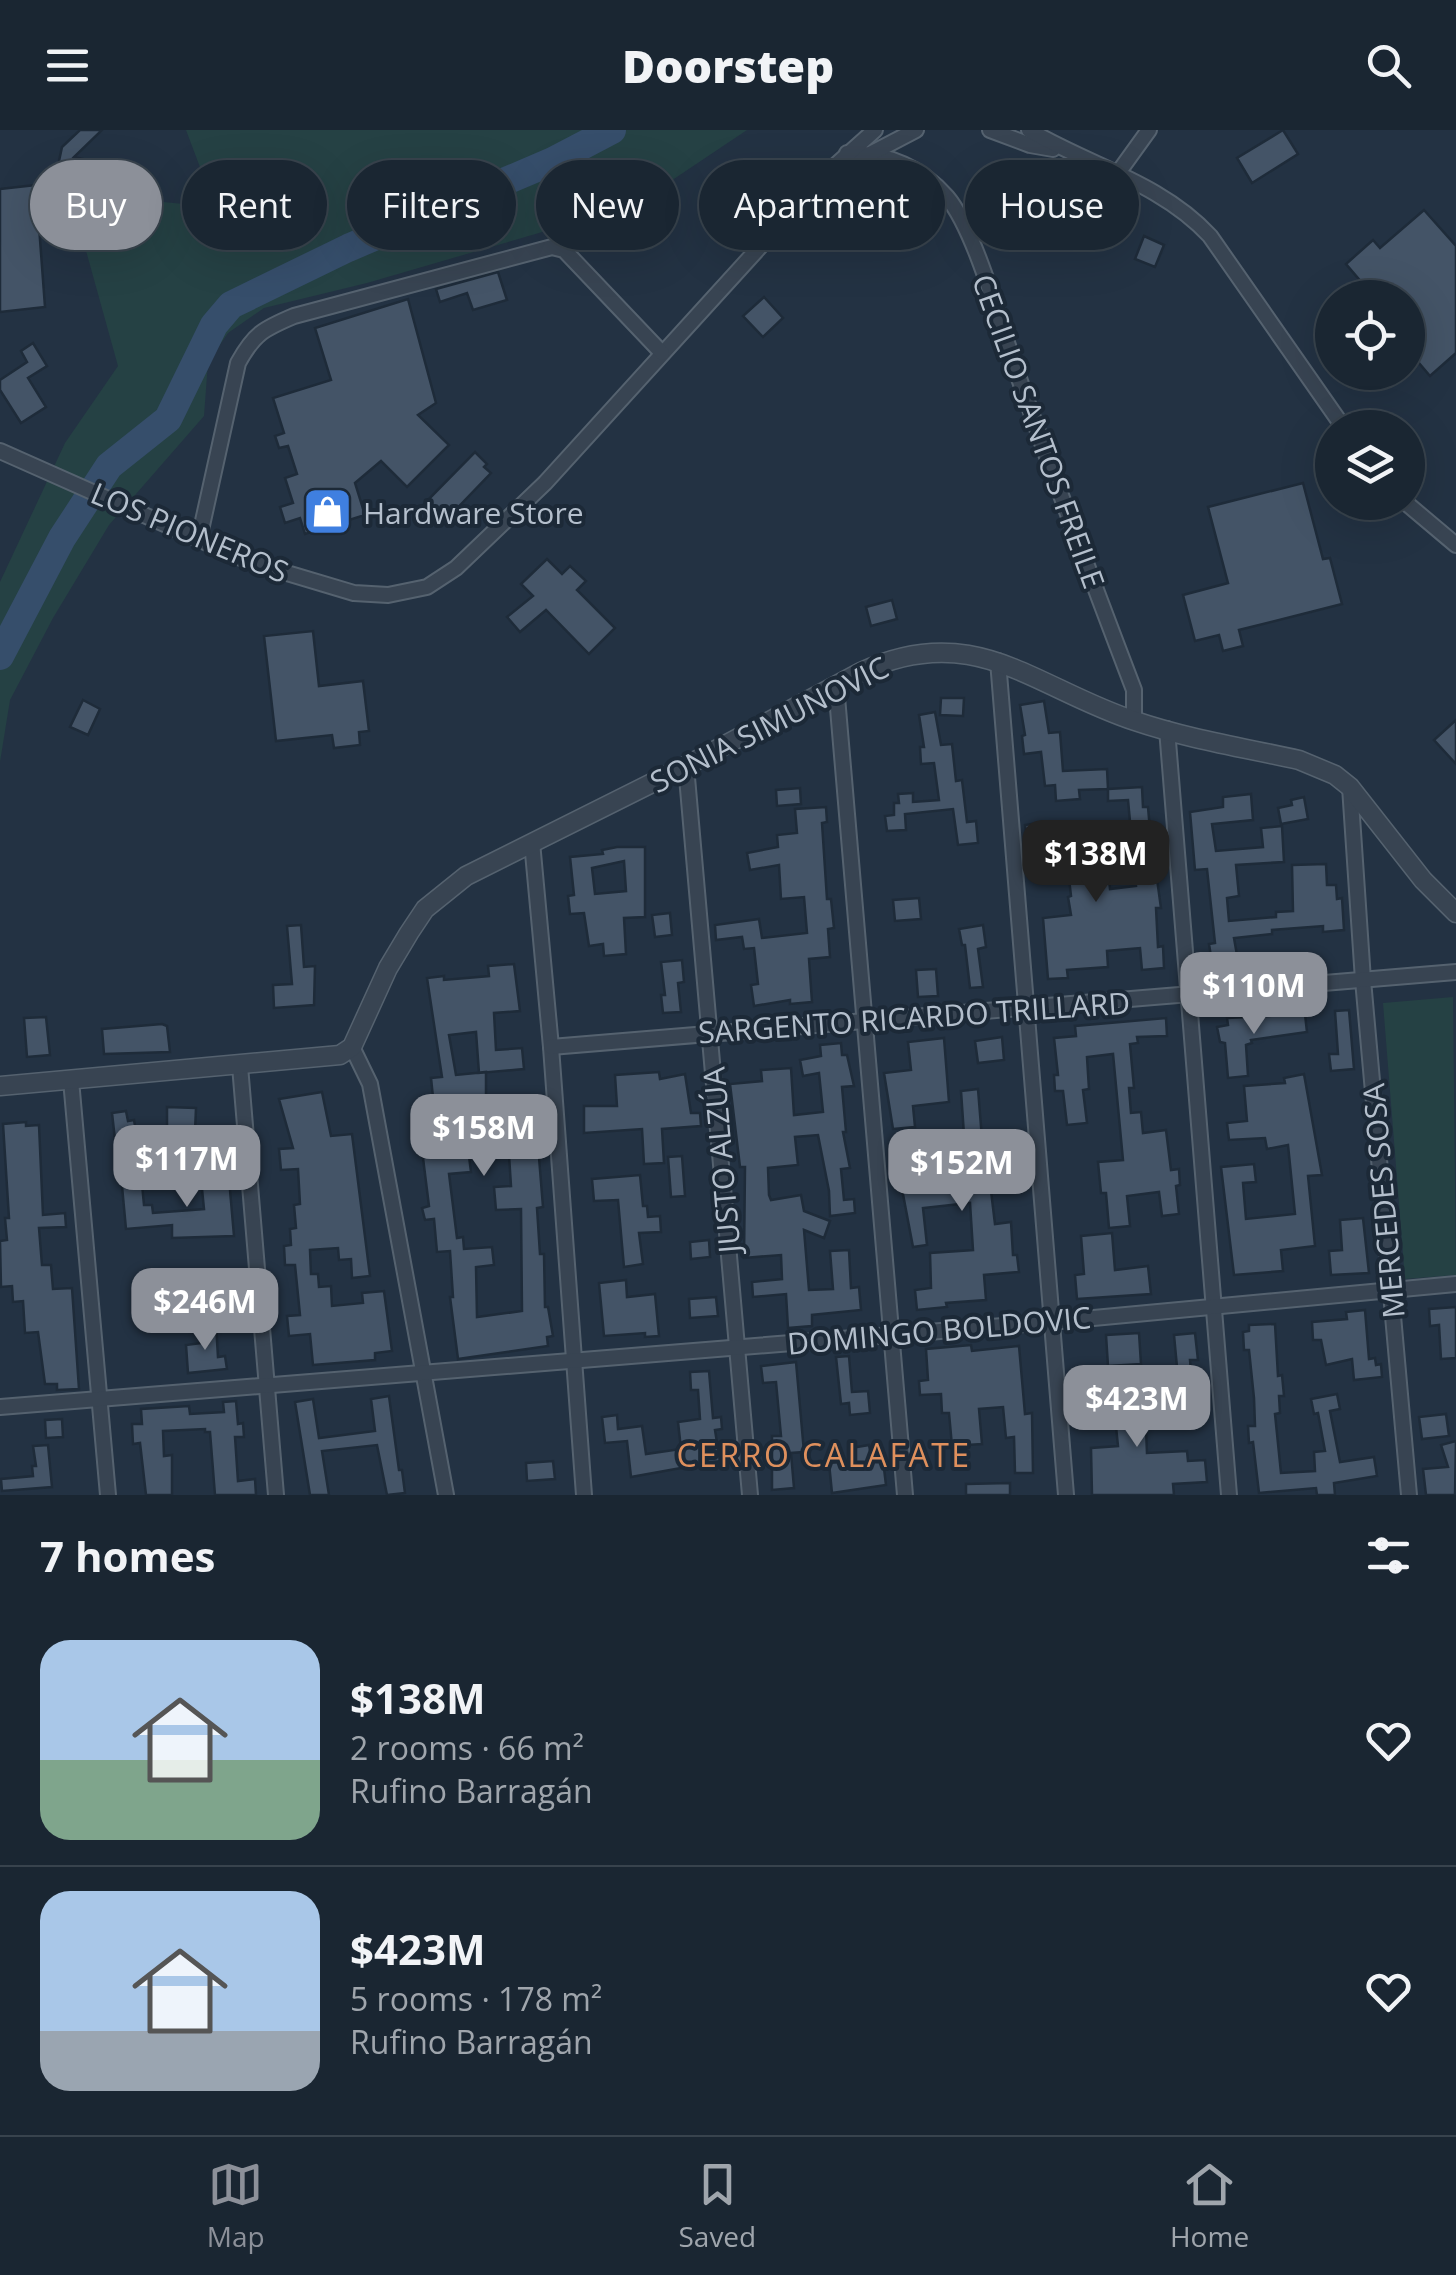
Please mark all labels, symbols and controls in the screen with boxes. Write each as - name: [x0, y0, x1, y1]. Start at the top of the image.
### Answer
- text: Doorstep: [622, 35, 834, 96]
- icon: menu: [40, 38, 95, 93]
- icon: search: [1361, 38, 1416, 93]
- chip: Buy: [30, 160, 162, 250]
- chip: Rent: [182, 160, 327, 250]
- chip: Filters: [347, 160, 516, 250]
- chip: New: [536, 160, 679, 250]
- chip: Apartment: [699, 160, 945, 250]
- chip: House: [965, 160, 1139, 250]
- street label: CECILIO SANTOS FREILE: [963, 268, 1115, 594]
- map controls: [1315, 280, 1425, 520]
- button: locate: [1315, 280, 1425, 390]
- button: layers: [1315, 410, 1425, 520]
- street label: LOS PIONEROS: [85, 472, 295, 592]
- shop icon: Hardware Store: [302, 486, 354, 538]
- place label: Hardware Store: [363, 492, 584, 533]
- street label: SONIA SIMUNOVIC: [643, 646, 895, 802]
- pin: $138M: [1026, 820, 1166, 905]
- text: $138M: [1044, 831, 1148, 874]
- pin: $110M: [1184, 952, 1324, 1037]
- text: $110M: [1202, 963, 1306, 1006]
- street label: SARGENTO RICARDO TRILLARD: [697, 981, 1131, 1053]
- street label: JUSTO ALZÚA: [692, 1065, 750, 1258]
- street label: MERCEDES SOSA: [1352, 1082, 1414, 1320]
- pin: $158M: [414, 1094, 554, 1179]
- text: $158M: [432, 1105, 536, 1148]
- pin: $117M: [117, 1125, 257, 1210]
- pin: $152M: [892, 1129, 1032, 1214]
- text: $117M: [135, 1136, 239, 1179]
- text: $152M: [910, 1140, 1014, 1183]
- pin: $246M: [135, 1268, 275, 1353]
- text: $246M: [153, 1279, 257, 1322]
- street label: DOMINGO BOLDOVIC: [785, 1296, 1093, 1364]
- pin: $423M: [1067, 1365, 1207, 1450]
- text: $423M: [1085, 1376, 1189, 1419]
- district label: CERRO CALAFATE: [676, 1433, 972, 1476]
- text: 7 homes: [40, 1527, 215, 1584]
- icon: filters: [1361, 1528, 1416, 1583]
- text: $138M: [350, 1669, 486, 1726]
- icon: home: [120, 1680, 240, 1800]
- icon: heart: [1361, 1713, 1416, 1768]
- text: 2 rooms · 66 m²: [350, 1726, 584, 1769]
- text: Rufino Barragán: [350, 1769, 593, 1812]
- text: $423M: [350, 1920, 486, 1977]
- icon: home: [120, 1931, 240, 2051]
- icon: heart: [1361, 1964, 1416, 2019]
- text: 5 rooms · 178 m²: [350, 1977, 602, 2020]
- text: Rufino Barragán: [350, 2020, 593, 2063]
- tab: Map: [207, 2157, 265, 2255]
- tab: Saved: [678, 2157, 756, 2255]
- tab: Home: [1170, 2157, 1249, 2255]

